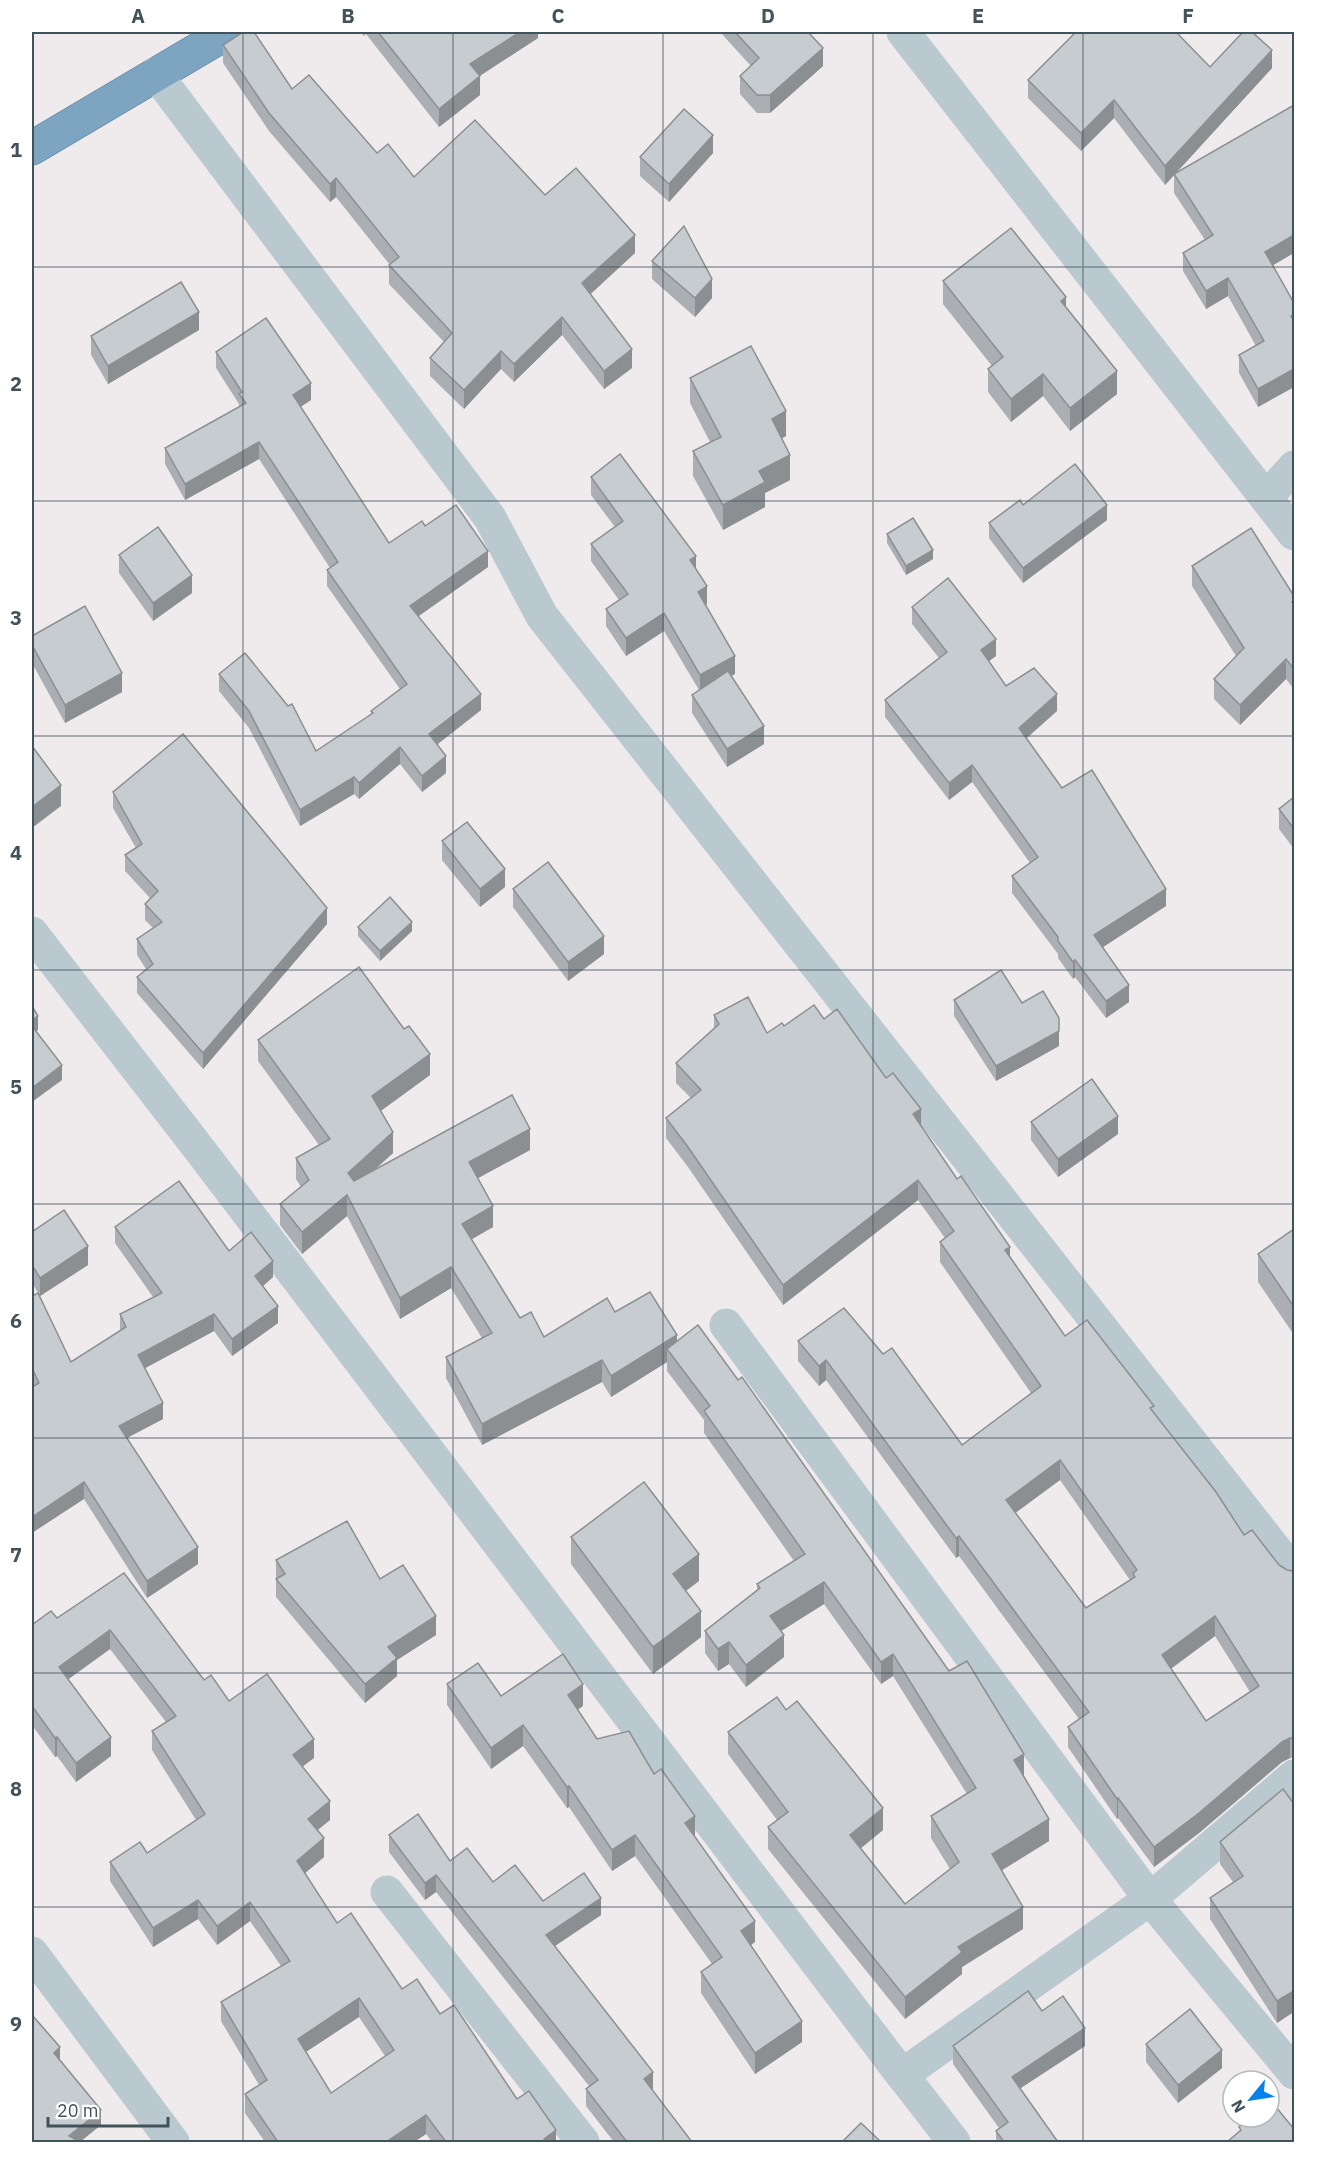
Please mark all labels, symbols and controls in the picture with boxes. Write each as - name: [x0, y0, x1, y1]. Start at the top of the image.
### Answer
- text: A: [131, 2, 145, 29]
- text: B: [341, 2, 355, 29]
- text: C: [551, 2, 565, 29]
- text: D: [761, 2, 775, 29]
- text: E: [972, 2, 984, 29]
- text: F: [1182, 2, 1194, 29]
- text: 1: [10, 136, 22, 163]
- text: 2: [10, 370, 22, 397]
- text: 3: [10, 604, 22, 631]
- text: 4: [10, 839, 22, 866]
- text: 5: [10, 1073, 22, 1100]
- text: 6: [10, 1307, 22, 1334]
- text: 7: [10, 1541, 22, 1568]
- text: 8: [10, 1775, 22, 1802]
- text: 9: [10, 2010, 22, 2037]
- north arrow: [1221, 2069, 1281, 2129]
- scale bar: [48, 2090, 168, 2128]
- text: N: [1226, 2096, 1250, 2117]
- text: 20 m: [57, 2099, 99, 2122]

